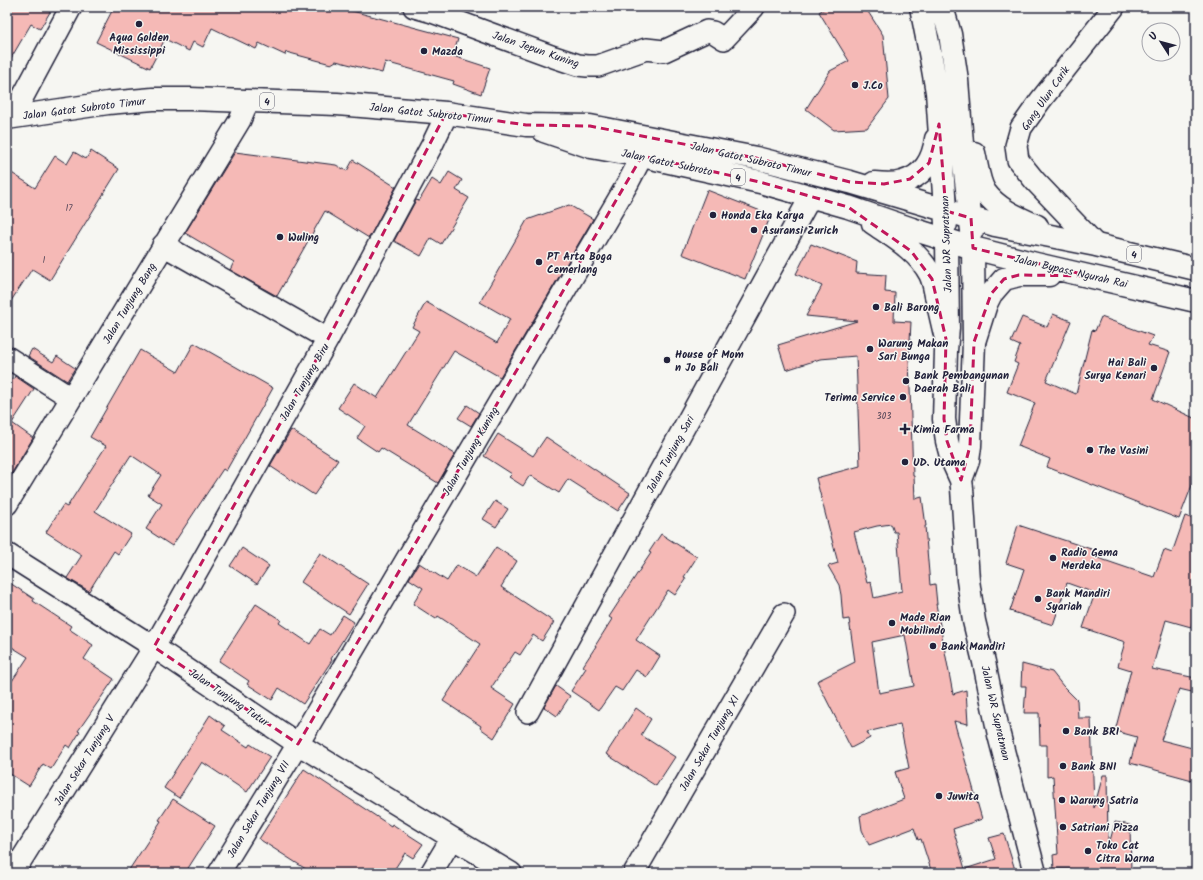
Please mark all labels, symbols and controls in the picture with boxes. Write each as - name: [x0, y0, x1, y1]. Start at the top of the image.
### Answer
- marker: Aqua Golden Mississippi: [134, 19, 144, 29]
- north arrow: [1141, 22, 1181, 62]
- street label: Jalan Jepun Kuning: [490, 27, 581, 73]
- text: U: [1145, 28, 1163, 45]
- place label: Aqua Golden Mississippi: [109, 29, 169, 60]
- place label: Mazda: [432, 43, 463, 61]
- marker: Mazda: [419, 46, 429, 56]
- street label: Gang Ulun Carik: [1017, 62, 1075, 135]
- place label: J.Co: [863, 77, 883, 95]
- marker: J.Co: [850, 80, 860, 90]
- street label: Jalan Gatot Subroto Timur: [22, 92, 148, 125]
- road number: 4: [260, 93, 274, 109]
- street label: Jalan Gatot Subroto Timur: [368, 99, 495, 130]
- street label: Jalan Gatot Subroto Timur: [689, 137, 814, 183]
- street label: Jalan Gatot Subroto: [619, 145, 714, 181]
- road number: 4: [731, 169, 745, 185]
- street label: Jalan WR Supratman: [936, 195, 958, 293]
- house number: 17: [66, 201, 73, 216]
- place label: Honda Eka Karya: [721, 207, 804, 225]
- marker: Honda Eka Karya: [708, 210, 718, 220]
- place label: Asuransi Zurich: [762, 222, 838, 240]
- marker: Asuransi Zurich: [749, 225, 759, 235]
- place label: Wuling: [288, 229, 319, 247]
- marker: Wuling: [275, 232, 285, 242]
- road number: 4: [1127, 246, 1141, 262]
- place label: PT Arta Boga Cemerlang: [547, 248, 612, 279]
- street label: Jalan Bypass Ngurah Rai: [1012, 250, 1130, 294]
- house number: 1: [43, 253, 46, 268]
- marker: PT Arta Boga Cemerlang: [534, 257, 544, 267]
- street label: Jalan Tunjung Bang: [98, 259, 161, 348]
- place label: Bali Barong: [884, 299, 939, 317]
- marker: Bali Barong: [871, 302, 881, 312]
- place label: Warung Makan Sari Bunga: [878, 335, 948, 366]
- street label: Jalan Tunjung Biru: [275, 339, 335, 425]
- marker: Warung Makan Sari Bunga: [865, 344, 875, 354]
- place label: House of Mom n Jo Bali: [675, 346, 744, 377]
- place label: Hai Bali Surya Kenari: [1084, 354, 1147, 385]
- marker: House of Mom n Jo Bali: [662, 355, 672, 365]
- marker: Hai Bali Surya Kenari: [1149, 363, 1159, 373]
- place label: Bank Pembangunan Daerah Bali: [914, 367, 1009, 398]
- marker: Bank Pembangunan Daerah Bali: [901, 376, 911, 386]
- place label: Terima Service: [824, 389, 896, 407]
- marker: Terima Service: [898, 392, 908, 402]
- street label: Jalan Tunjung Kuning: [438, 404, 504, 499]
- house number: 303: [877, 409, 891, 424]
- street label: Jalan Tunjung Sari: [642, 412, 700, 497]
- place label: Kimia Farma: [913, 421, 975, 439]
- marker: Kimia Farma: [900, 424, 910, 434]
- place label: The Vasini: [1098, 442, 1149, 460]
- marker: The Vasini: [1085, 445, 1095, 455]
- place label: UD. Utama: [913, 454, 966, 472]
- marker: UD. Utama: [900, 457, 910, 467]
- place label: Radio Gema Merdeka: [1061, 544, 1118, 575]
- marker: Radio Gema Merdeka: [1048, 553, 1058, 563]
- place label: Bank Mandiri Syariah: [1046, 585, 1111, 616]
- marker: Bank Mandiri Syariah: [1033, 594, 1043, 604]
- place label: Made Rian Mobilindo: [900, 609, 951, 640]
- marker: Made Rian Mobilindo: [887, 618, 897, 628]
- place label: Bank Mandiri: [941, 638, 1006, 656]
- marker: Bank Mandiri: [928, 641, 938, 651]
- street label: Jalan Tunjung Tutur: [185, 664, 273, 732]
- street label: Jalan WR Supratman: [975, 664, 1015, 763]
- street label: Jalan Sekar Tunjung XI: [675, 692, 745, 795]
- street label: Jalan Sekar Tunjung V: [50, 711, 121, 809]
- place label: Bank BRI: [1074, 723, 1120, 741]
- marker: Bank BRI: [1061, 726, 1071, 736]
- street label: Jalan Sekar Tunjung VII: [223, 757, 295, 862]
- place label: Bank BNI: [1071, 758, 1117, 776]
- marker: Bank BNI: [1058, 761, 1068, 771]
- place label: Juwita: [947, 788, 979, 806]
- marker: Juwita: [934, 791, 944, 801]
- place label: Warung Satria: [1070, 792, 1139, 810]
- marker: Warung Satria: [1057, 795, 1067, 805]
- place label: Satriani Pizza: [1071, 819, 1139, 837]
- marker: Satriani Pizza: [1058, 822, 1068, 832]
- place label: Toko Cat Citra Warna: [1096, 837, 1155, 868]
- marker: Toko Cat Citra Warna: [1083, 846, 1093, 856]

